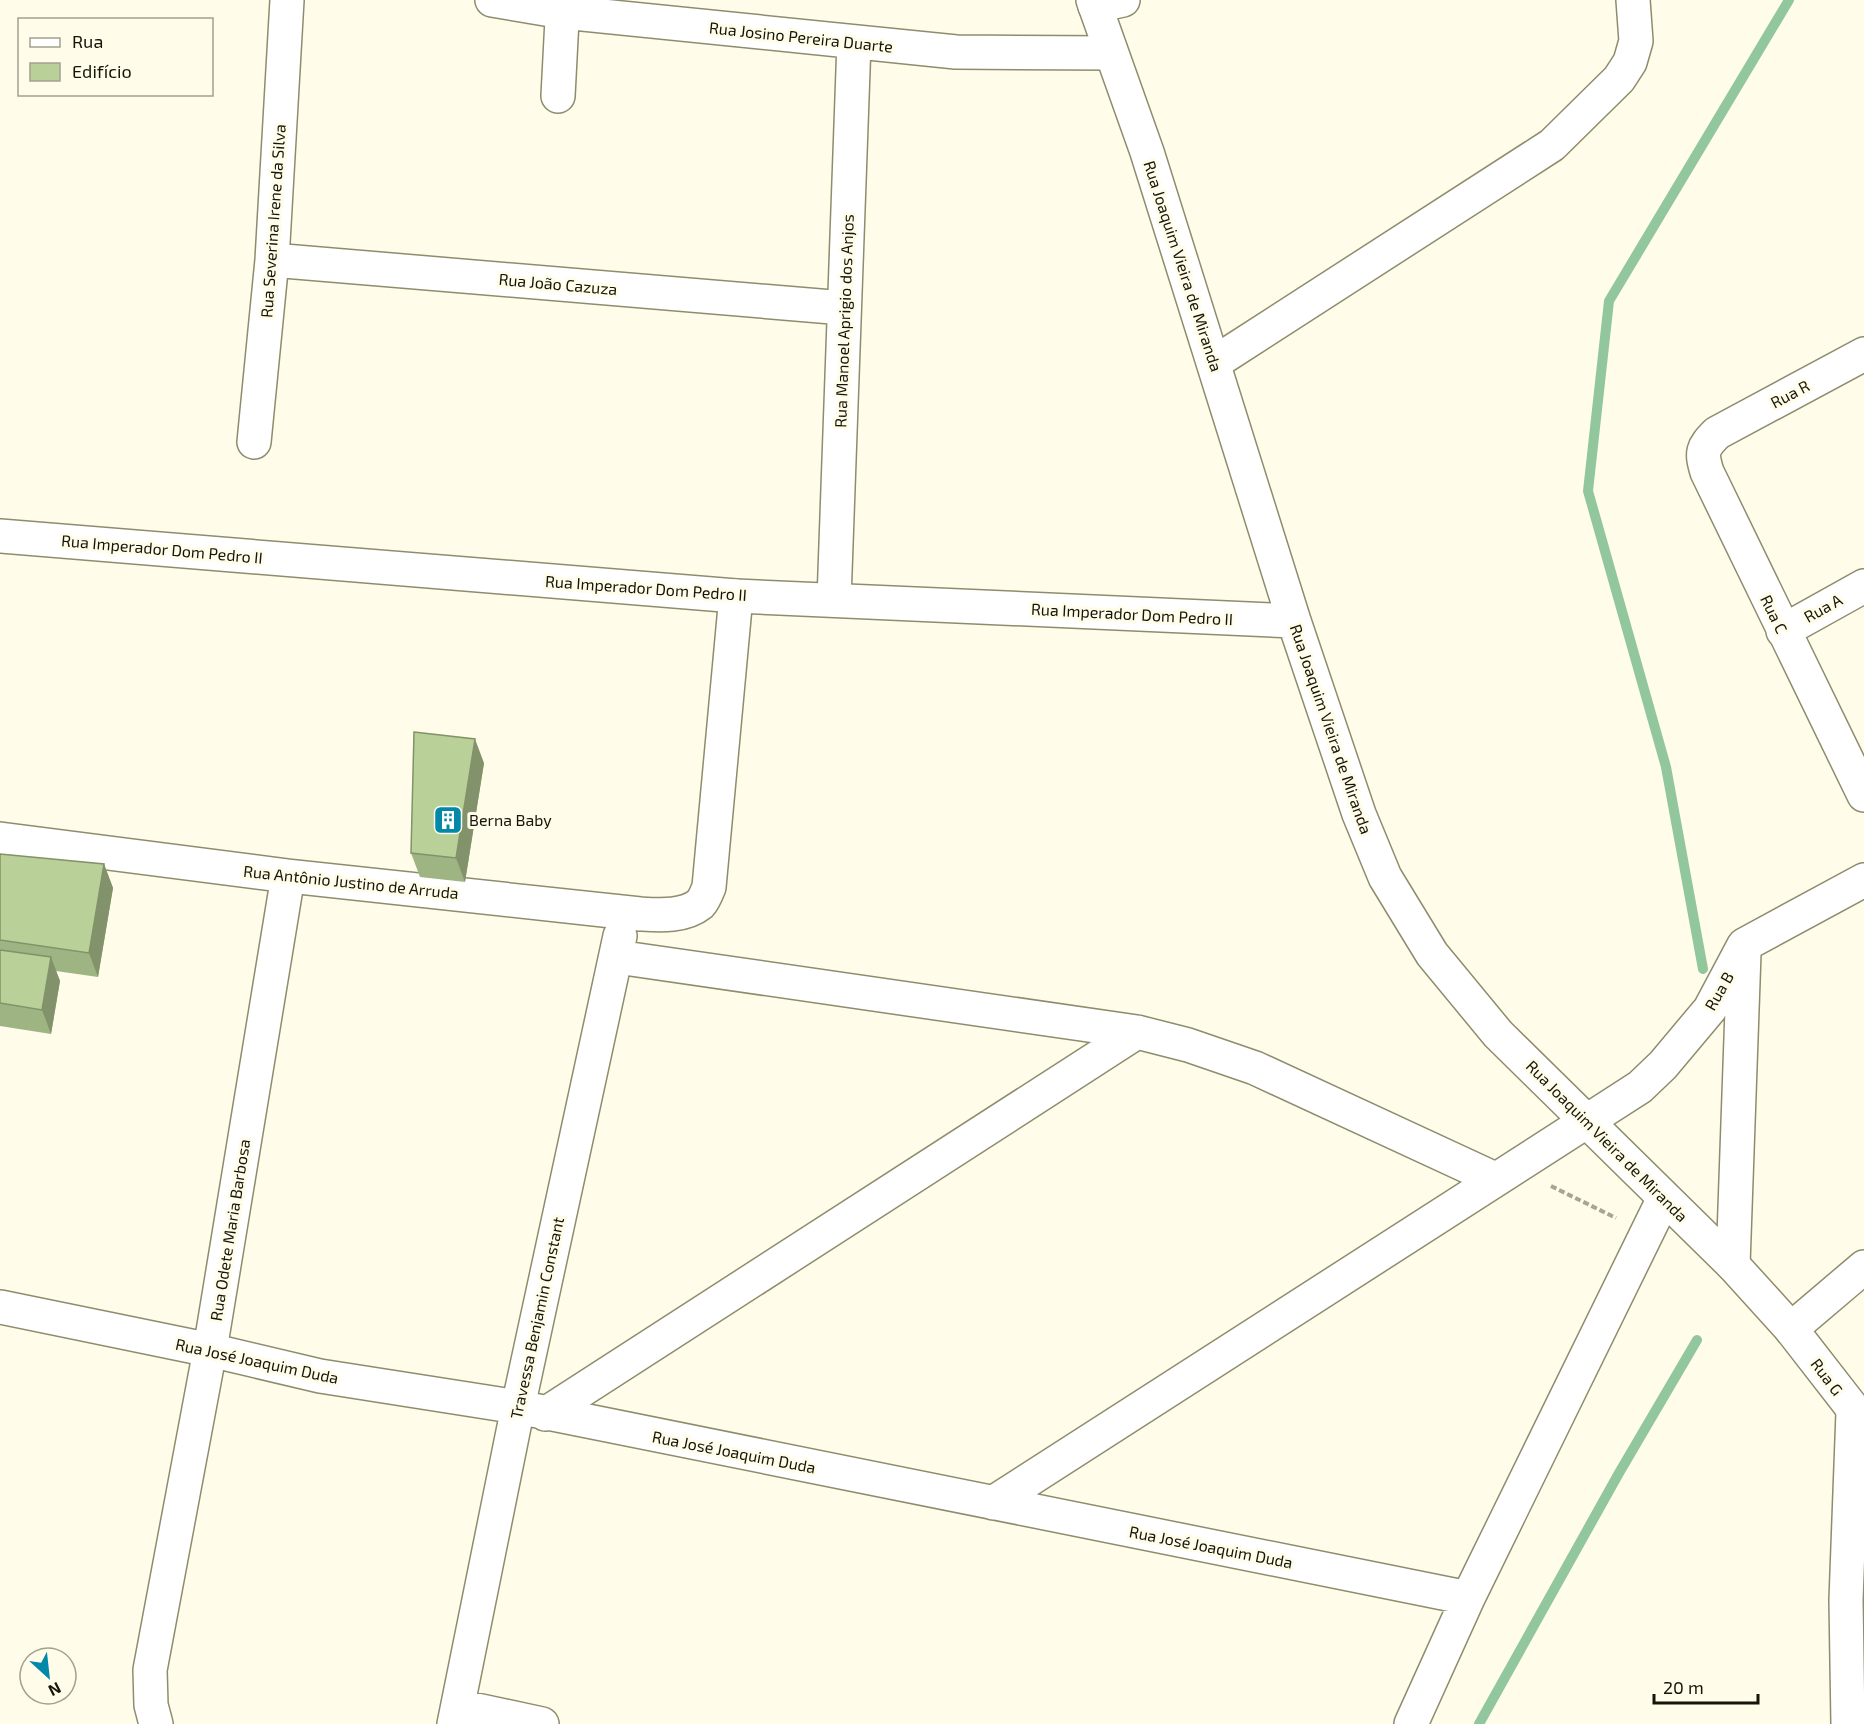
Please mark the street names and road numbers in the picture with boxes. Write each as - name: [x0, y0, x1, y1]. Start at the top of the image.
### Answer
- street label: Rua Josino Pereira Duarte: [708, 17, 894, 56]
- street label: Rua Severina Irene da Silva: [256, 123, 289, 319]
- street label: Rua Joaquim Vieira de Miranda: [1140, 158, 1227, 374]
- street label: Rua Manoel Aprigio dos Anjos: [830, 214, 858, 428]
- street label: Rua João Cazuza: [498, 269, 618, 298]
- street label: Rua R: [1767, 375, 1813, 412]
- street label: Rua Imperador Dom Pedro II: [60, 530, 264, 567]
- street label: Rua Imperador Dom Pedro II: [545, 571, 748, 604]
- street label: Rua A: [1800, 589, 1845, 626]
- street label: Rua C: [1757, 591, 1792, 636]
- street label: Rua Imperador Dom Pedro II: [1031, 599, 1233, 628]
- street label: Rua Joaquim Vieira de Miranda: [1287, 621, 1376, 836]
- street label: Rua Antônio Justino de Arruda: [242, 861, 460, 902]
- street label: Rua B: [1700, 968, 1737, 1013]
- street label: Rua Joaquim Vieira de Miranda: [1523, 1056, 1692, 1225]
- street label: Rua Odete Maria Barbosa: [206, 1138, 253, 1322]
- street label: Travessa Benjamin Constant: [506, 1215, 568, 1421]
- street label: Rua José Joaquim Duda: [174, 1334, 340, 1387]
- street label: Rua G: [1807, 1354, 1847, 1399]
- street label: Rua José Joaquim Duda: [651, 1426, 818, 1477]
- street label: Rua José Joaquim Duda: [1128, 1521, 1295, 1572]

